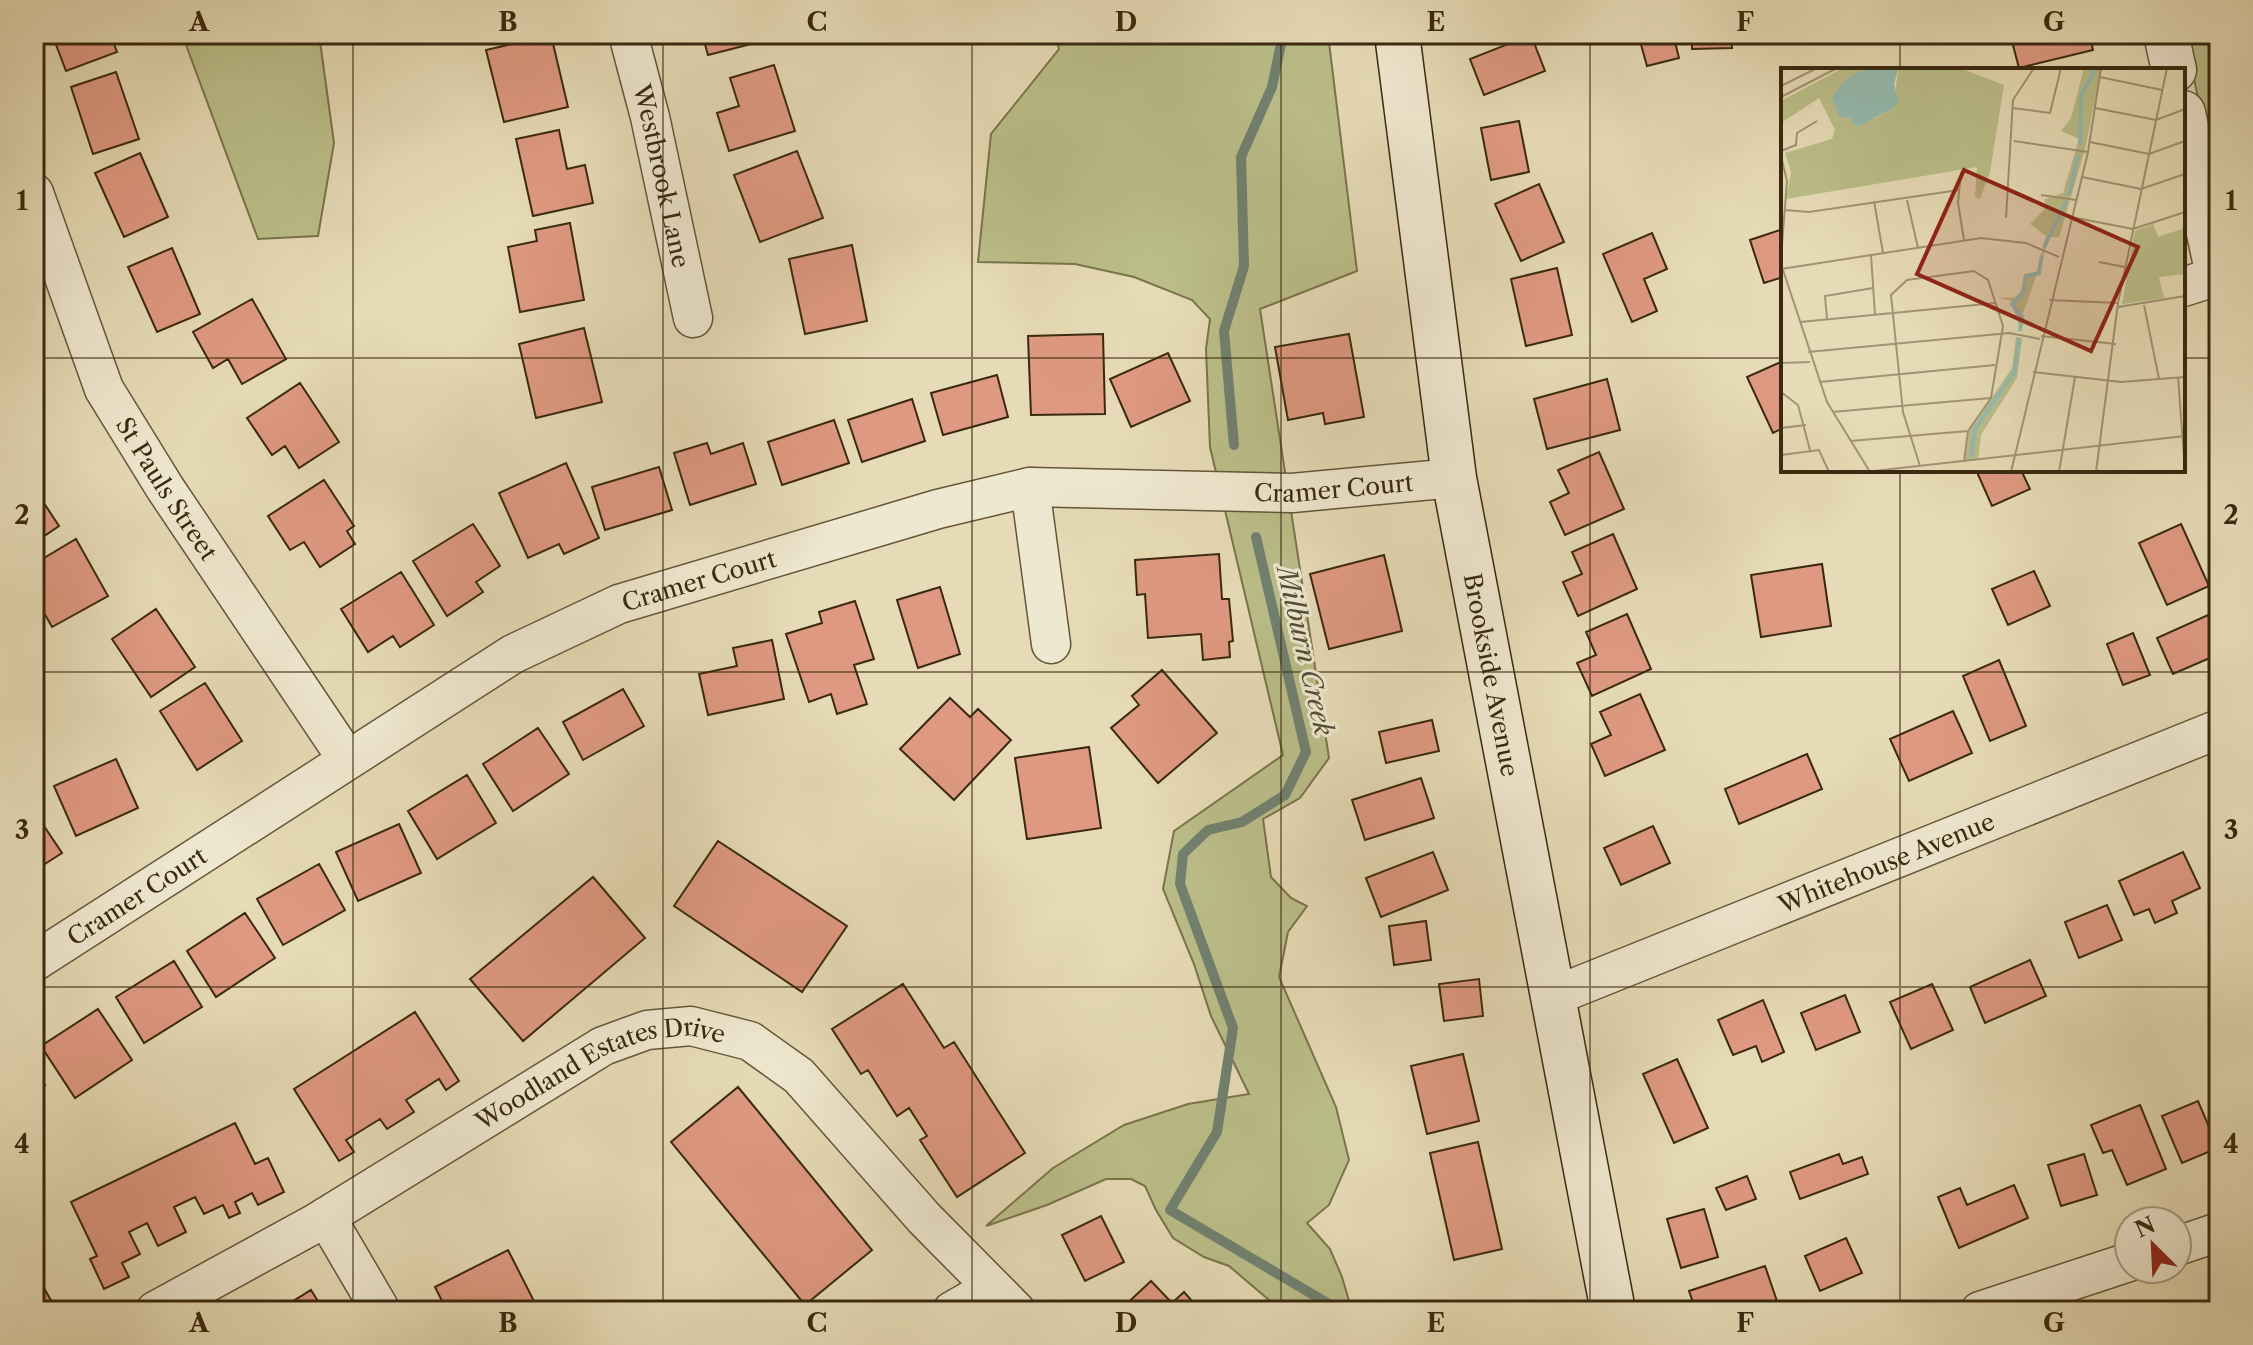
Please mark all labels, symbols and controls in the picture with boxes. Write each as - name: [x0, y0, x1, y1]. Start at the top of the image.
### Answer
- text: A: [188, 6, 210, 38]
- text: B: [498, 6, 518, 38]
- text: C: [807, 6, 827, 38]
- text: D: [1115, 6, 1137, 38]
- text: E: [1427, 6, 1445, 38]
- text: F: [1736, 6, 1754, 38]
- text: G: [2043, 6, 2065, 38]
- inset map: [1781, 68, 2185, 472]
- street label: Westbrook Lane: [627, 80, 696, 270]
- text: 1: [16, 185, 28, 217]
- text: 1: [2225, 185, 2237, 217]
- street label: St Pauls Street: [110, 412, 224, 566]
- street label: Cramer Court: [1254, 467, 1415, 508]
- text: 2: [14, 499, 30, 531]
- text: 2: [2223, 499, 2239, 531]
- street label: Cramer Court: [618, 543, 780, 617]
- water label: Milburn Creek: [1269, 560, 1340, 739]
- street label: Brookside Avenue: [1458, 571, 1525, 779]
- street label: Whitehouse Avenue: [1773, 806, 1999, 919]
- text: 3: [15, 814, 29, 846]
- text: 3: [2224, 814, 2238, 846]
- street label: Cramer Court: [62, 840, 212, 951]
- street label: Woodland Estates Drive: [469, 1011, 729, 1136]
- text: 4: [14, 1128, 30, 1160]
- text: 4: [2223, 1128, 2239, 1160]
- north arrow: [2113, 1205, 2193, 1285]
- text: N: [2131, 1211, 2159, 1243]
- text: A: [188, 1307, 210, 1339]
- text: B: [498, 1307, 518, 1339]
- text: C: [807, 1307, 827, 1339]
- text: D: [1115, 1307, 1137, 1339]
- text: E: [1427, 1307, 1445, 1339]
- text: F: [1736, 1307, 1754, 1339]
- text: G: [2043, 1307, 2065, 1339]

